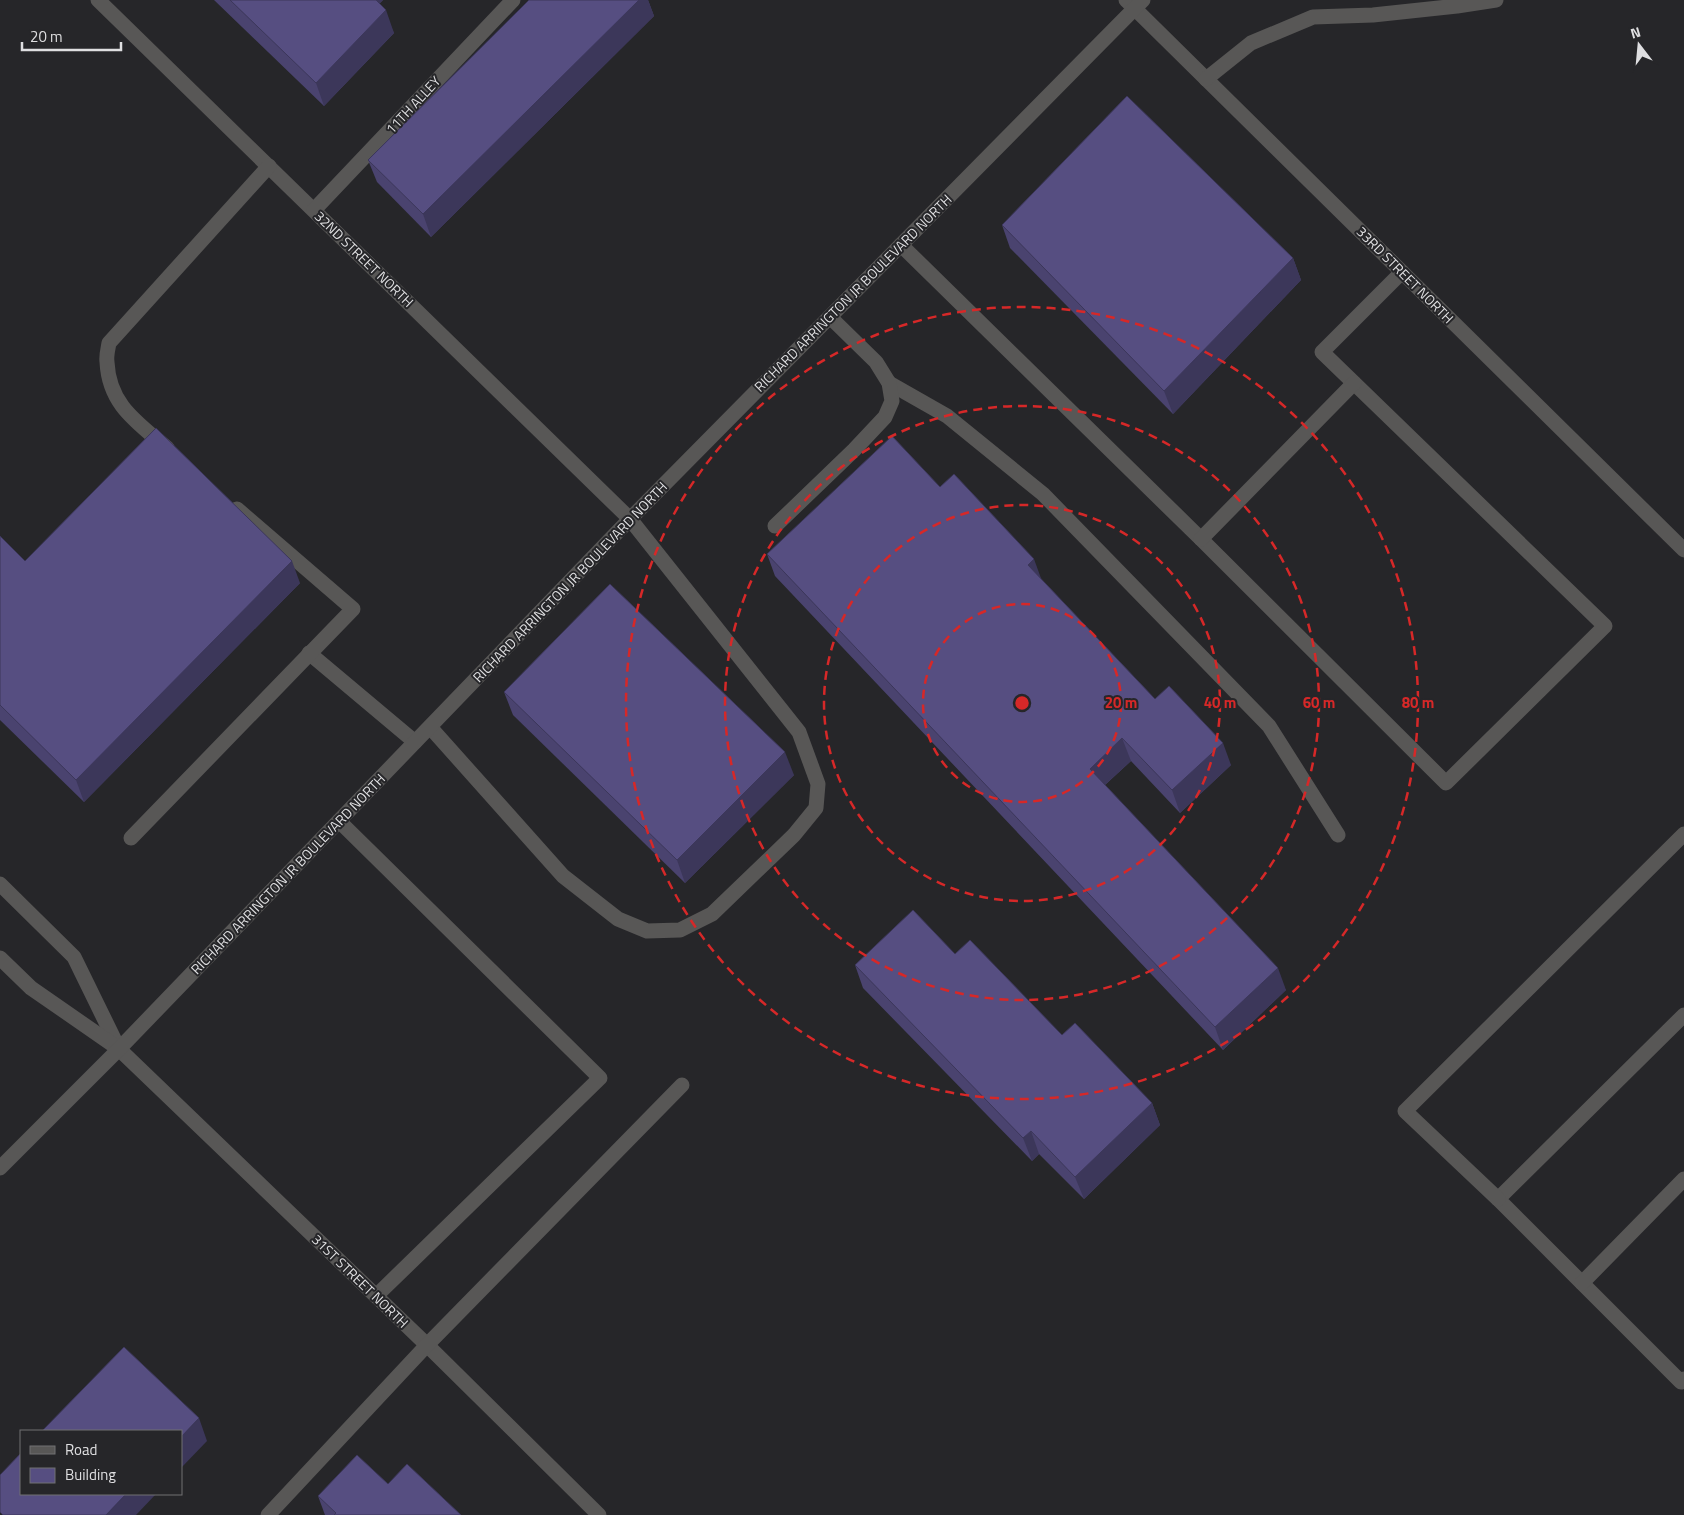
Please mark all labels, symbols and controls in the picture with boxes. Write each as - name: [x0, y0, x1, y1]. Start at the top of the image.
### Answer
- scale bar: [22, 20, 121, 52]
- north arrow: [1614, 20, 1664, 70]
- text: N: [1628, 21, 1643, 43]
- text: 20 m: [30, 25, 63, 48]
- street label: 11TH ALLEY: [380, 71, 445, 138]
- street label: RICHARD ARRINGTON JR BOULEVARD NORTH: [749, 189, 956, 396]
- street label: 32ND STREET NORTH: [310, 206, 419, 312]
- street label: 33RD STREET NORTH: [1352, 221, 1459, 328]
- street label: RICHARD ARRINGTON JR BOULEVARD NORTH: [468, 476, 672, 687]
- text: 20 m: [1105, 691, 1137, 714]
- text: 40 m: [1204, 691, 1236, 714]
- text: 60 m: [1303, 691, 1335, 714]
- text: 80 m: [1402, 691, 1434, 714]
- centre of rings: [1013, 694, 1031, 712]
- street label: RICHARD ARRINGTON JR BOULEVARD NORTH: [186, 768, 390, 979]
- street label: 31ST STREET NORTH: [307, 1229, 413, 1332]
- legend: [20, 1430, 182, 1495]
- text: Road: [65, 1438, 97, 1461]
- text: Building: [65, 1463, 116, 1486]

